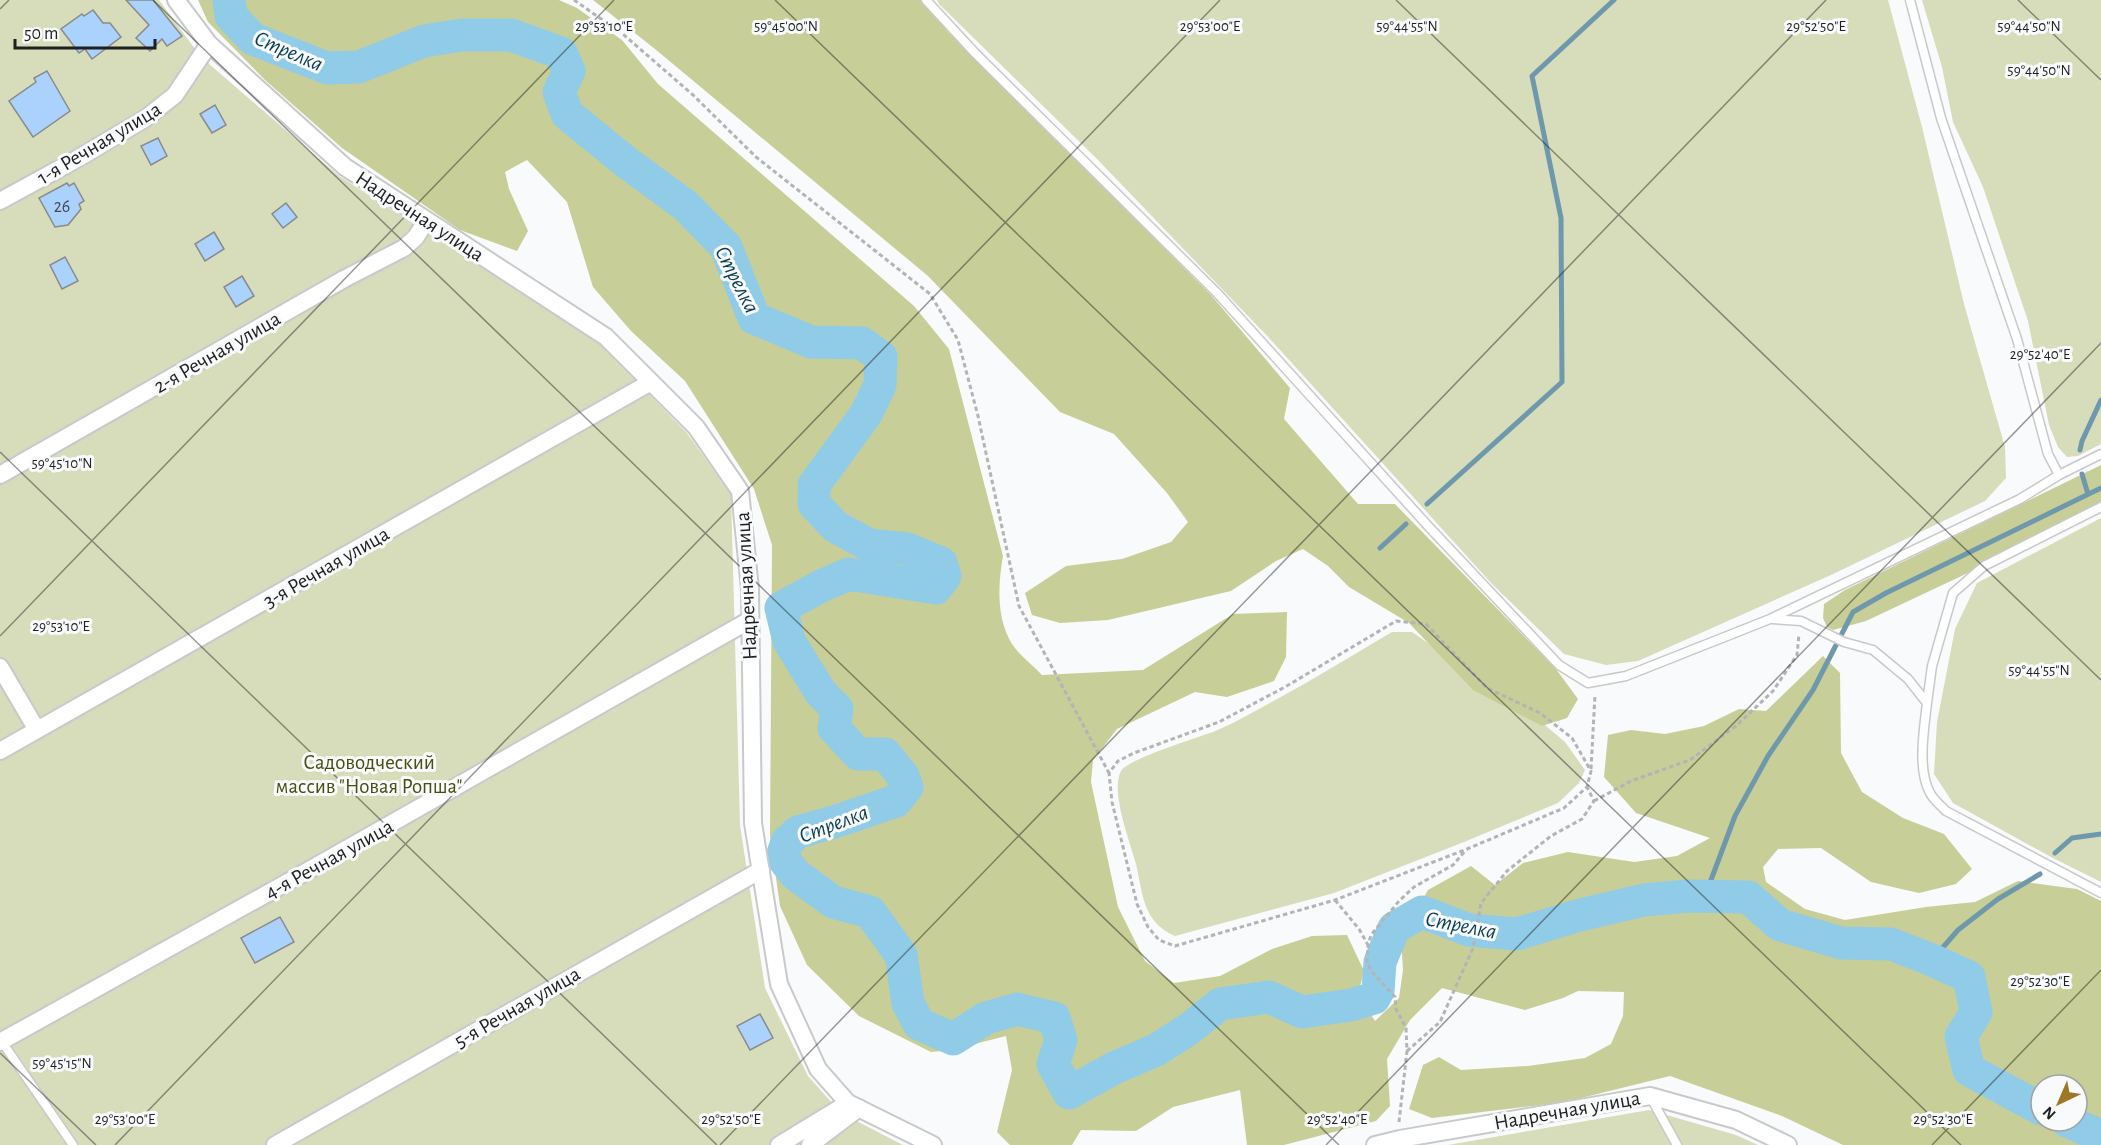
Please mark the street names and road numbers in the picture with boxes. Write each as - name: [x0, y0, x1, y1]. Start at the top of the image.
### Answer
- street label: 1-я Речная улица: [34, 98, 165, 189]
- street label: Надречная улица: [352, 167, 488, 266]
- street label: 2-я Речная улица: [150, 308, 285, 397]
- street label: Надречная улица: [732, 511, 761, 661]
- street label: 3-я Речная улица: [260, 523, 393, 612]
- street label: 4-я Речная улица: [262, 815, 397, 903]
- street label: 5-я Речная улица: [451, 963, 584, 1052]
- street label: Надречная улица: [1492, 1087, 1642, 1134]

